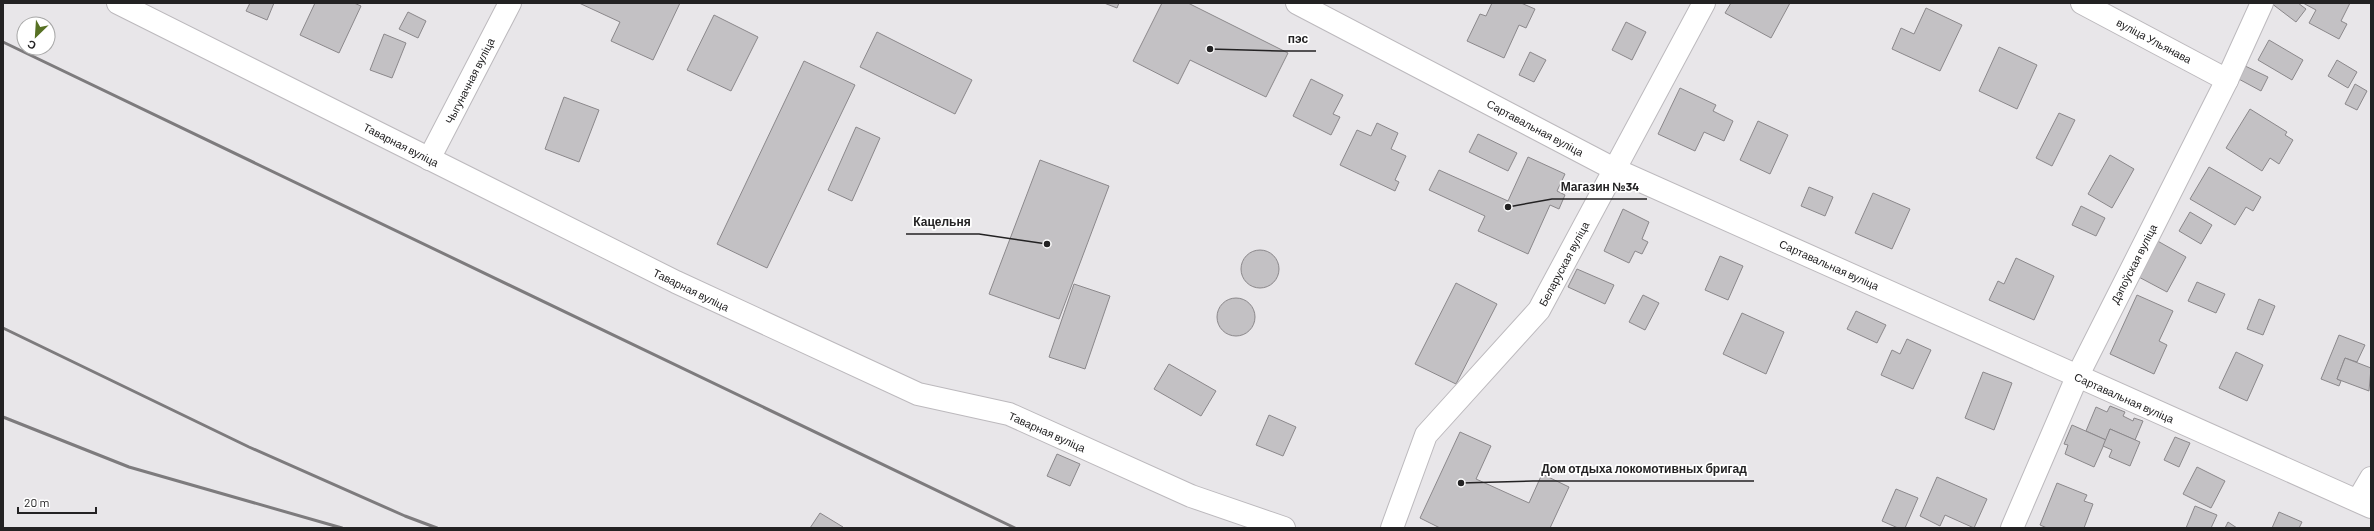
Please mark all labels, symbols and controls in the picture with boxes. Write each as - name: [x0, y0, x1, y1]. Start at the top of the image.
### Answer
- street label: вуліца Ульянава: [2115, 15, 2195, 66]
- north arrow: [16, 16, 56, 56]
- callout: пэс: [1280, 27, 1316, 51]
- text: пэс: [1288, 31, 1309, 45]
- street label: Чыгуначная вуліца: [442, 35, 497, 126]
- text: С: [25, 38, 38, 53]
- street label: Сартавальная вуліца: [1485, 97, 1587, 159]
- street label: Таварная вуліца: [361, 120, 442, 170]
- callout: Магазин №34: [1552, 175, 1647, 199]
- text: Магазин №34: [1561, 179, 1639, 193]
- callout: Кацельня: [906, 210, 979, 234]
- text: Кацельня: [913, 214, 971, 229]
- street label: Беларуская вуліца: [1536, 219, 1592, 308]
- street label: Дэпоўская вуліца: [2108, 221, 2160, 306]
- street label: Сартавальная вуліца: [1777, 237, 1882, 293]
- street label: Таварная вуліца: [651, 266, 732, 314]
- street label: Сартавальная вуліца: [2072, 370, 2177, 426]
- street label: Таварная вуліца: [1007, 409, 1088, 455]
- callout: Дом отдыха локомотивных бригад: [1533, 457, 1754, 481]
- text: Дом отдыха локомотивных бригад: [1541, 461, 1747, 476]
- scale bar: [18, 489, 96, 515]
- text: 20 m: [24, 495, 50, 509]

